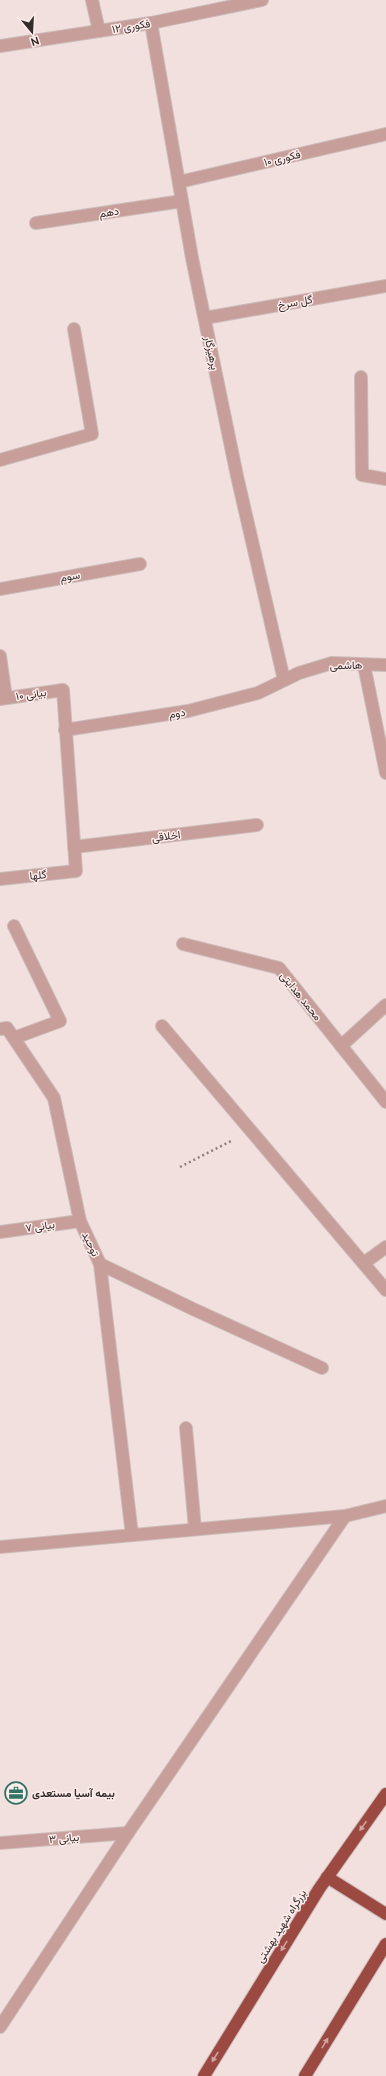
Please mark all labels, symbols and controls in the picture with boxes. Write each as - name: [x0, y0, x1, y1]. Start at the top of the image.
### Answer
- north arrow: [12, 12, 52, 52]
- street label: فکوری ۱۲: [111, 17, 151, 36]
- text: N: [29, 35, 41, 48]
- street label: فکوری ۱۰: [262, 148, 302, 169]
- street label: دهم: [98, 205, 120, 221]
- street label: گل سرخ: [277, 293, 314, 313]
- street label: پرهیزگار: [200, 334, 221, 371]
- street label: سوم: [59, 568, 82, 586]
- street label: هاشمی: [329, 659, 363, 672]
- street label: بیانی ۱۰: [15, 686, 47, 703]
- street label: دوم: [168, 706, 187, 722]
- street label: اخلاقی: [151, 828, 181, 845]
- street label: گلها: [29, 868, 47, 883]
- street label: محمد هدایتی: [277, 969, 324, 1023]
- street label: بیانی ۷: [25, 1218, 56, 1235]
- street label: توحید: [79, 1230, 102, 1259]
- office icon: بیمه آسیا مستعدی: [3, 1780, 29, 1806]
- place label: بیمه آسیا مستعدی: [32, 1787, 115, 1800]
- one-way arrow: [359, 1821, 367, 1831]
- street label: بیانی ۳: [48, 1831, 80, 1846]
- street label: بزرگراه شهید بهشتی: [254, 1887, 309, 1965]
- one-way arrow: [280, 1941, 288, 1951]
- one-way arrow: [321, 2038, 329, 2048]
- one-way arrow: [212, 2051, 219, 2063]

